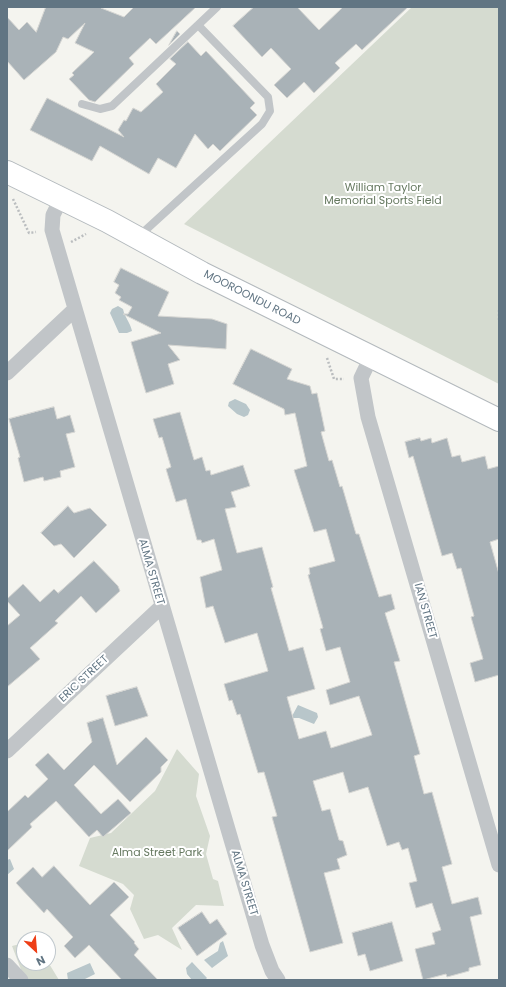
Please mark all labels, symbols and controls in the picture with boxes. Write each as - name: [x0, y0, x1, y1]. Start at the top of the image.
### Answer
- park label: William Taylor Memorial Sports Field: [324, 181, 442, 207]
- street label: MOOROONDU ROAD: [201, 268, 303, 328]
- street label: ALMA STREET: [135, 537, 167, 607]
- street label: IAN STREET: [411, 582, 439, 640]
- street label: ERIC STREET: [57, 653, 111, 705]
- park label: Alma Street Park: [112, 846, 202, 860]
- street label: ALMA STREET: [228, 848, 260, 918]
- north arrow: [16, 931, 56, 971]
- text: N: [34, 952, 48, 970]

